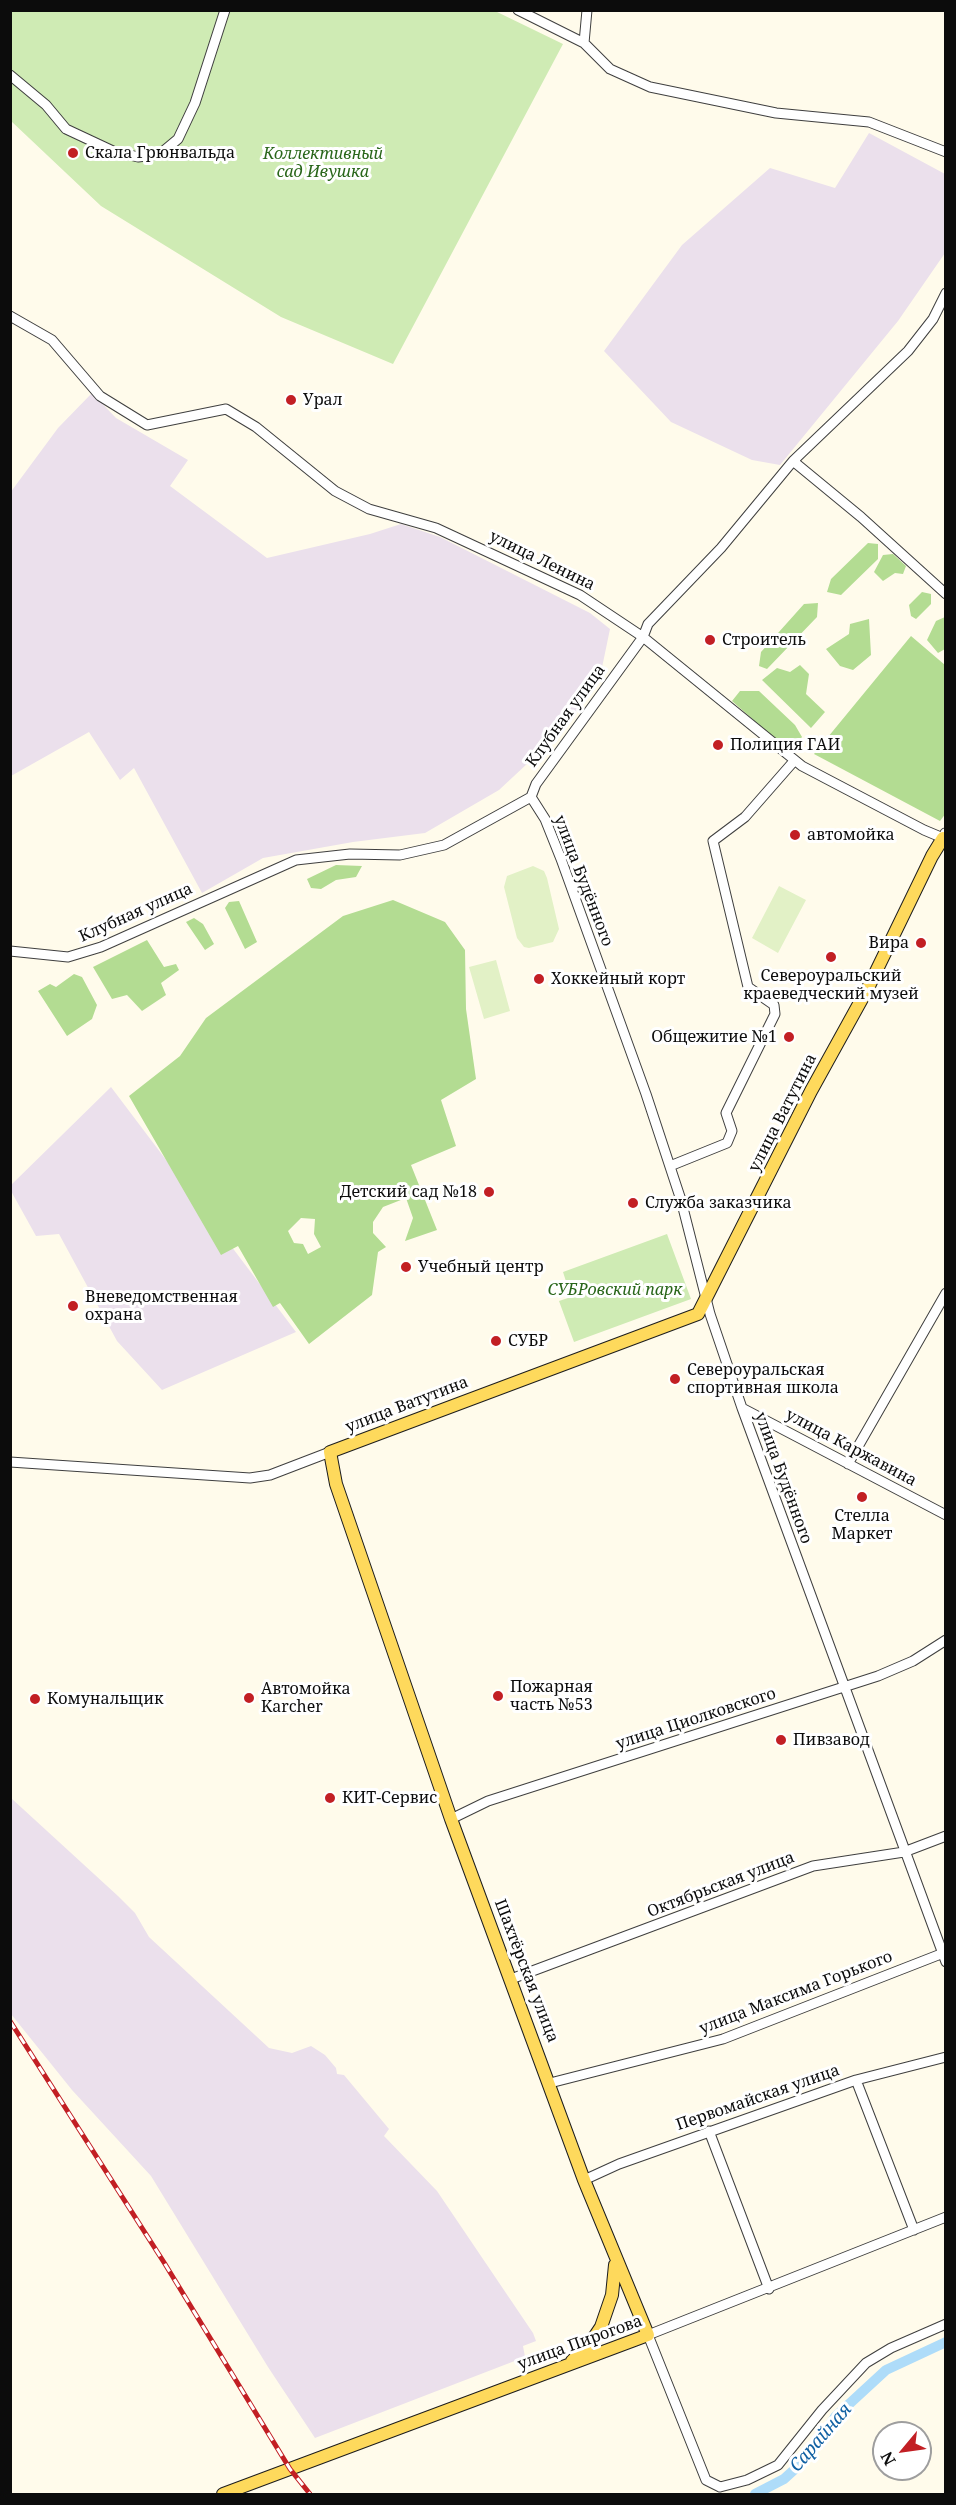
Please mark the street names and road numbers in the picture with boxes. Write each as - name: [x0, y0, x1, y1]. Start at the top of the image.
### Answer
- street label: улица Ленина: [486, 527, 598, 595]
- street label: Клубная улица: [522, 661, 610, 771]
- street label: улица Будённого: [549, 813, 617, 949]
- street label: Клубная улица: [76, 879, 196, 947]
- street label: улица Ватутина: [745, 1051, 821, 1175]
- street label: улица Ватутина: [343, 1373, 471, 1437]
- street label: улица Каржавина: [782, 1405, 920, 1491]
- street label: улица Будённого: [750, 1410, 816, 1546]
- street label: улица Циолковского: [614, 1684, 778, 1754]
- street label: Октябрьская улица: [645, 1848, 797, 1922]
- street label: Шахтёрская улица: [490, 1897, 562, 2045]
- street label: улица Максима Горького: [697, 1947, 895, 2039]
- street label: Первомайская улица: [674, 2061, 842, 2135]
- street label: улица Пирогова: [515, 2312, 645, 2374]

